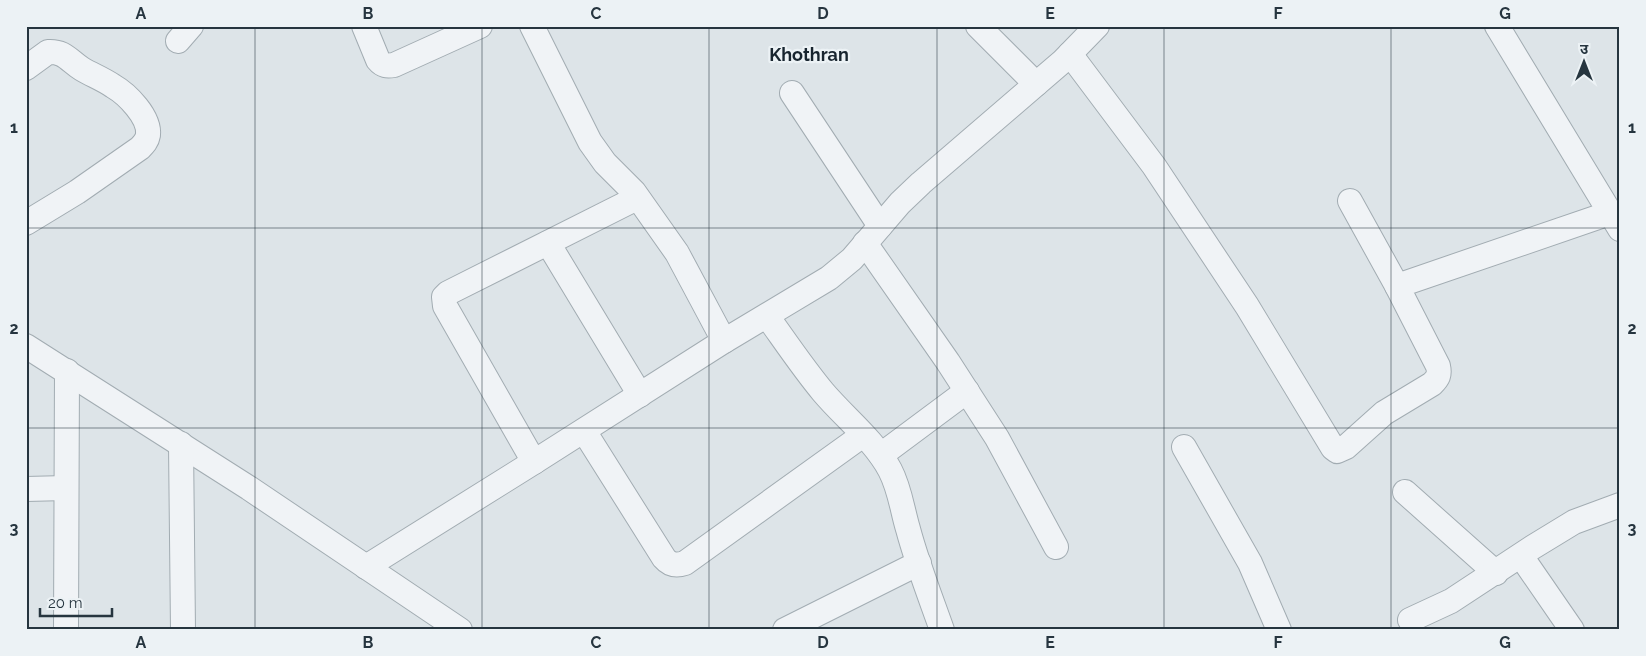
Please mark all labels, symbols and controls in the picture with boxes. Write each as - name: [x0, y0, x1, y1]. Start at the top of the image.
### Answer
- text: A: [136, 4, 147, 23]
- text: B: [363, 4, 374, 23]
- text: C: [591, 4, 602, 23]
- text: D: [817, 4, 829, 23]
- text: E: [1045, 4, 1055, 23]
- text: F: [1273, 4, 1283, 23]
- text: G: [1499, 4, 1511, 23]
- north arrow: [1558, 38, 1608, 88]
- text: उ: [1580, 41, 1589, 57]
- district label: Khothran: [769, 44, 849, 65]
- text: 1: [10, 118, 18, 137]
- text: 1: [1628, 118, 1636, 137]
- text: 2: [9, 319, 19, 338]
- text: 2: [1627, 319, 1637, 338]
- text: 3: [10, 519, 19, 538]
- text: 3: [1628, 519, 1637, 538]
- scale bar: [40, 586, 112, 618]
- text: 20 m: [48, 594, 83, 612]
- text: A: [136, 633, 147, 652]
- text: B: [363, 633, 374, 652]
- text: C: [591, 633, 602, 652]
- text: D: [817, 633, 829, 652]
- text: E: [1045, 633, 1055, 652]
- text: F: [1273, 633, 1283, 652]
- text: G: [1499, 633, 1511, 652]

